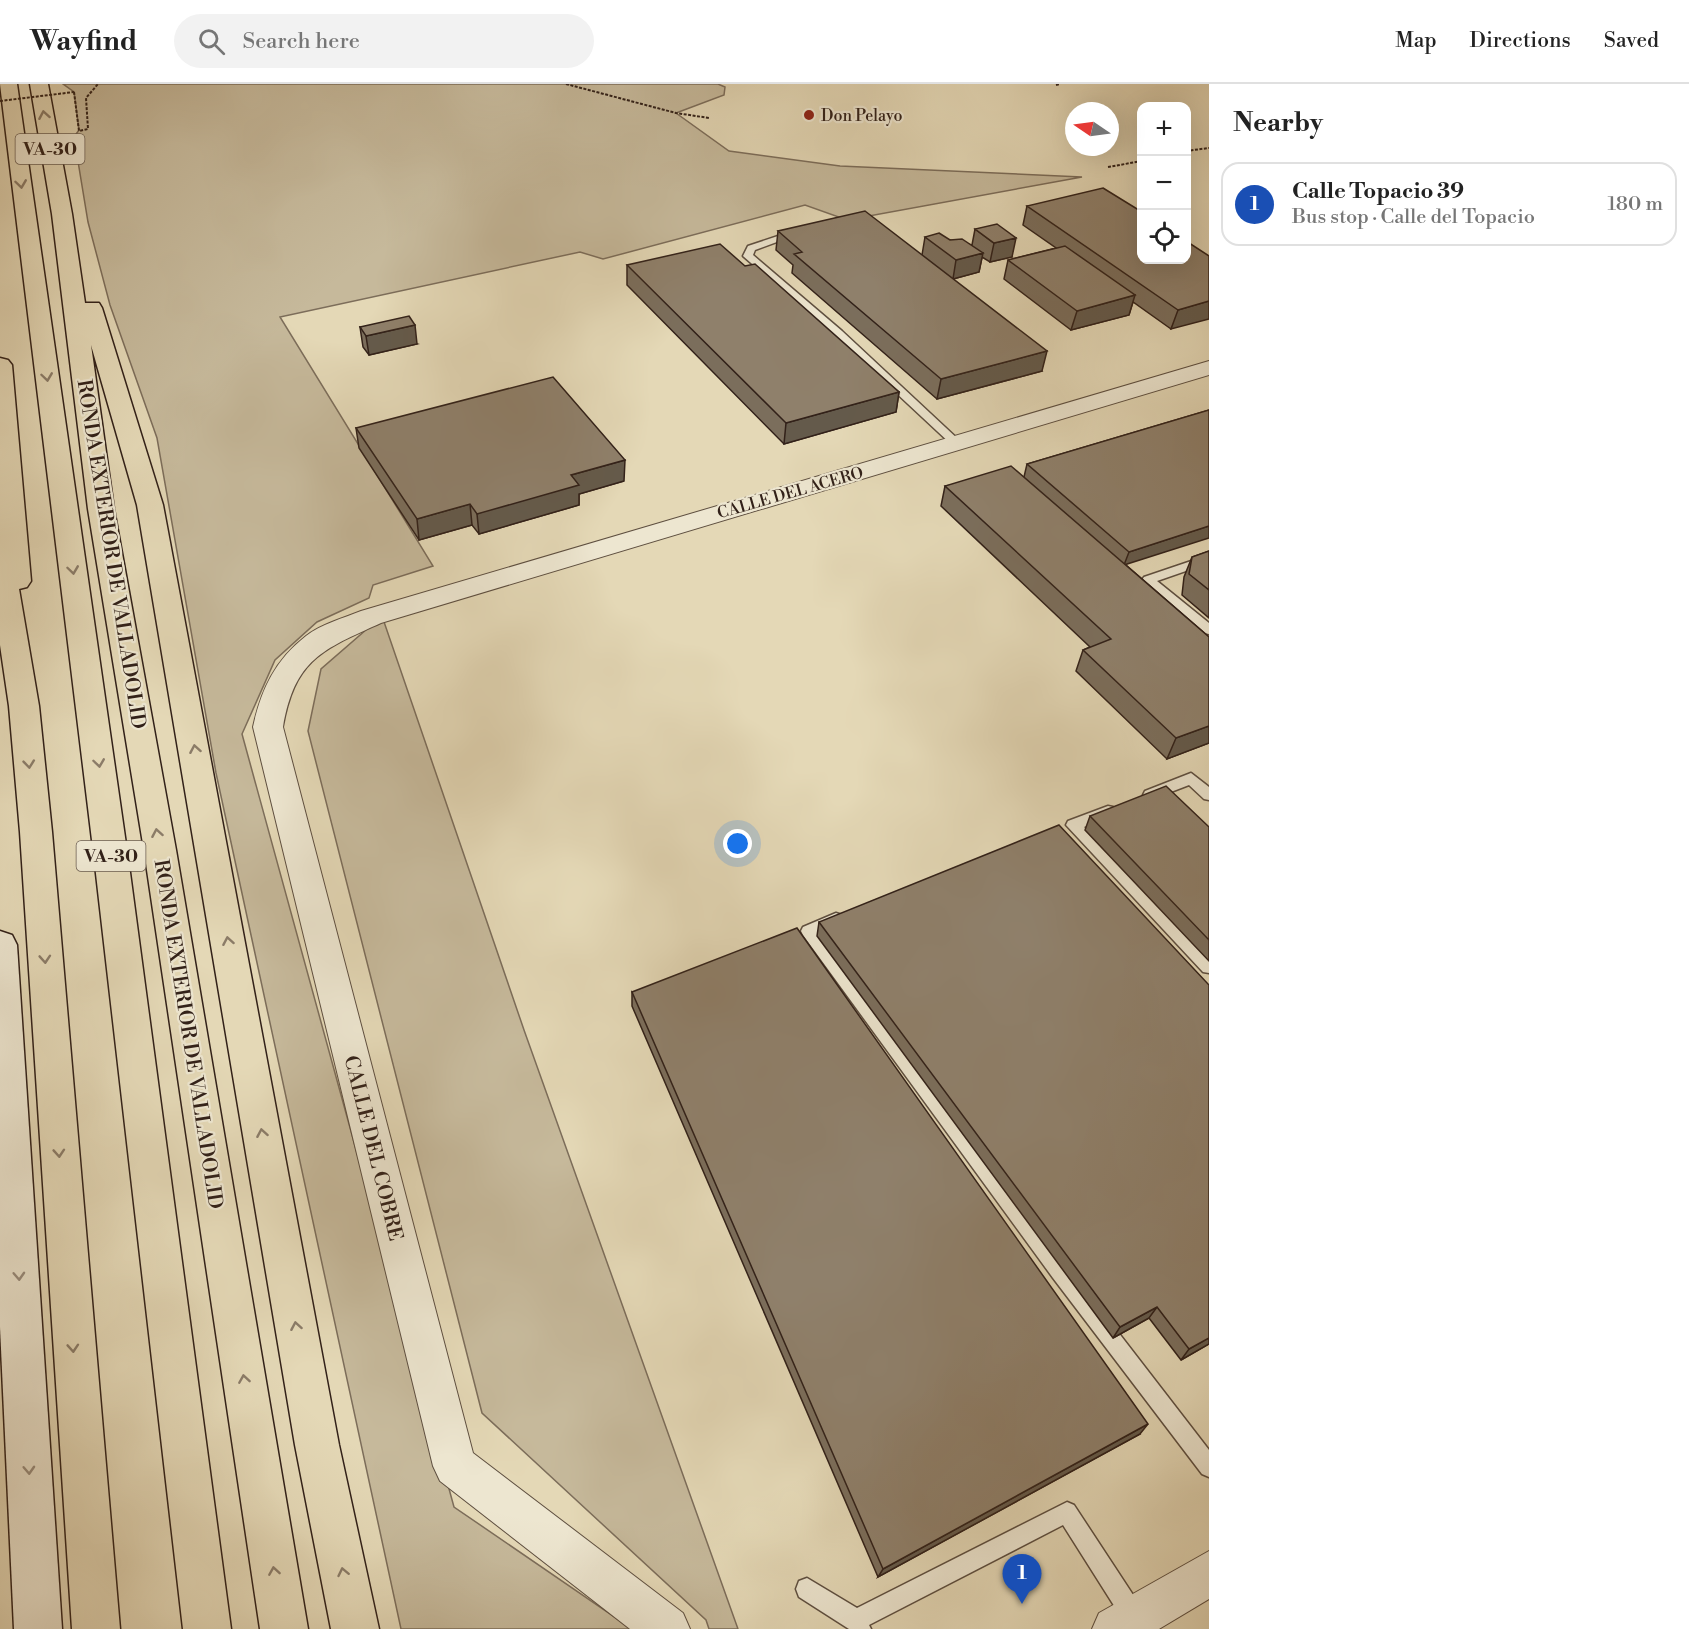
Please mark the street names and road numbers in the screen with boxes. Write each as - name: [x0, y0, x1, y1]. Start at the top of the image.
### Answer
- road number: VA-30: [16, 134, 84, 164]
- street label: RONDA EXTERIOR DE VALLADOLID: [71, 378, 151, 731]
- street label: CALLE DEL ACERO: [715, 463, 866, 523]
- road number: VA-30: [76, 841, 146, 871]
- street label: RONDA EXTERIOR DE VALLADOLID: [148, 858, 228, 1211]
- street label: CALLE DEL COBRE: [337, 1053, 408, 1244]

